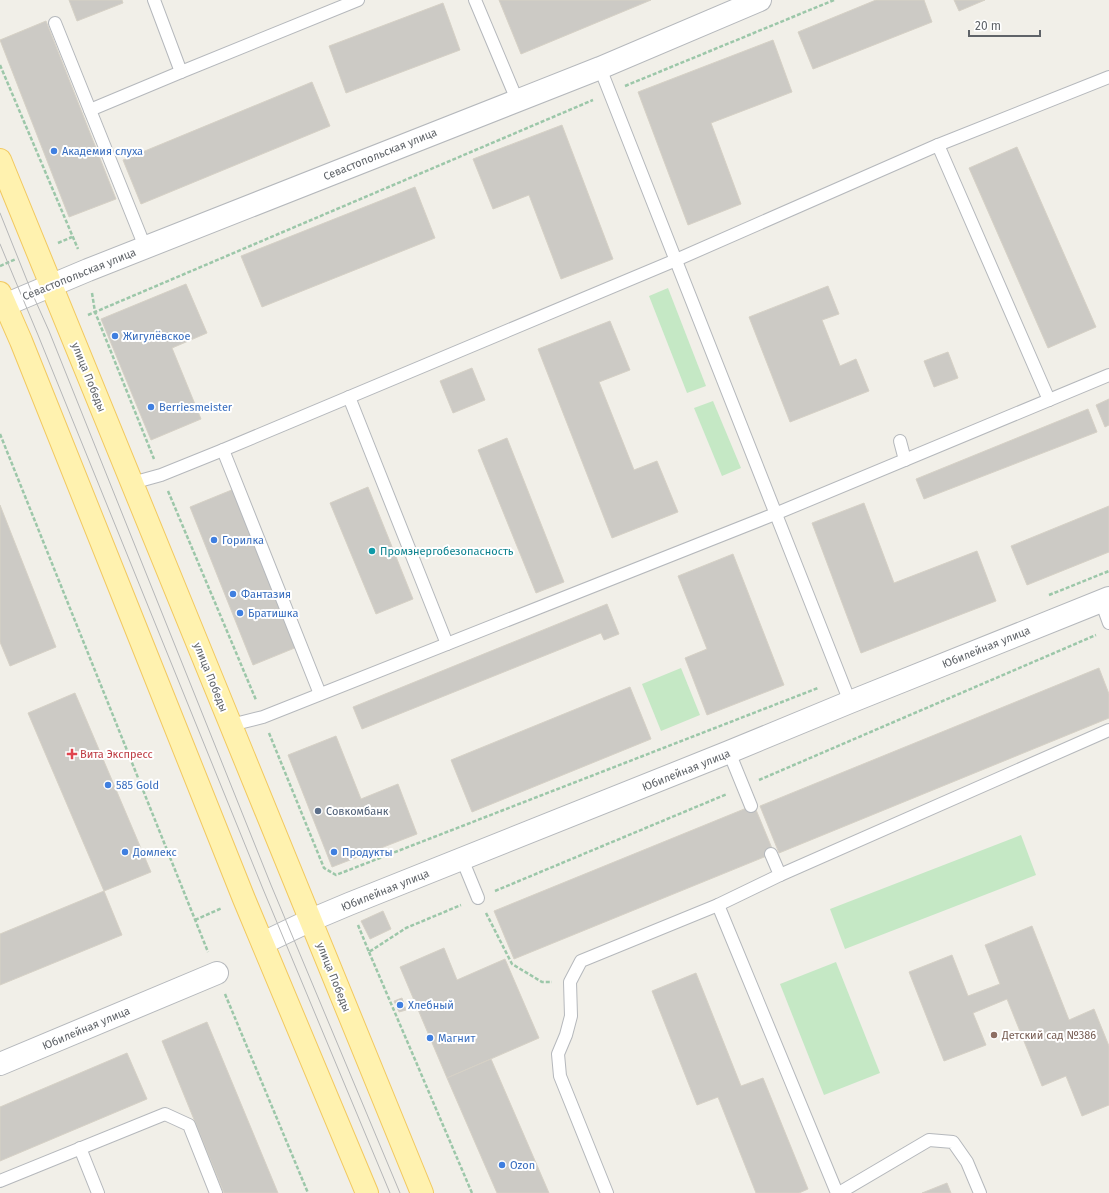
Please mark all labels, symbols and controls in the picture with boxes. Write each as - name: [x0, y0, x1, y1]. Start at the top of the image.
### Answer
- scale bar: [969, 12, 1040, 38]
- text: 20 m: [975, 19, 1001, 33]
- street label: Севастопольская улица: [321, 126, 439, 183]
- place label: Академия слуха: [62, 145, 143, 158]
- marker: Академия слуха: [49, 146, 59, 156]
- street label: Севастопольская улица: [20, 246, 138, 303]
- place label: Жигулёвское: [123, 330, 190, 343]
- marker: Жигулёвское: [110, 331, 120, 341]
- street label: улица Победы: [69, 340, 108, 414]
- place label: Berriesmeister: [159, 401, 233, 414]
- marker: Berriesmeister: [146, 402, 156, 412]
- place label: Горилка: [222, 534, 264, 547]
- marker: Горилка: [209, 535, 219, 545]
- place label: Промэнергобезопасность: [380, 545, 514, 558]
- marker: Промэнергобезопасность: [367, 546, 377, 556]
- place label: Фантазия: [241, 588, 291, 601]
- marker: Фантазия: [228, 589, 238, 599]
- place label: Братишка: [248, 607, 298, 620]
- marker: Братишка: [235, 608, 245, 618]
- street label: Юбилейная улица: [940, 624, 1032, 671]
- street label: улица Победы: [191, 640, 230, 714]
- street label: Юбилейная улица: [640, 747, 732, 794]
- place label: Вита Экспресс: [80, 748, 153, 761]
- marker: Вита Экспресс: [67, 749, 77, 759]
- place label: 585 Gold: [116, 779, 159, 792]
- marker: 585 Gold: [103, 780, 113, 790]
- place label: Совкомбанк: [326, 805, 389, 818]
- marker: Совкомбанк: [313, 806, 323, 816]
- place label: Домлекс: [132, 846, 177, 859]
- place label: Продукты: [342, 846, 393, 859]
- marker: Домлекс: [120, 847, 130, 857]
- marker: Продукты: [329, 847, 339, 857]
- street label: Юбилейная улица: [339, 867, 431, 914]
- street label: улица Победы: [314, 940, 353, 1014]
- place label: Хлебный: [408, 999, 454, 1012]
- marker: Хлебный: [395, 1000, 405, 1010]
- street label: Юбилейная улица: [40, 1004, 132, 1053]
- place label: Детский сад №386: [1001, 1029, 1096, 1042]
- marker: Детский сад №386: [989, 1030, 999, 1040]
- place label: Магнит: [438, 1032, 475, 1045]
- marker: Магнит: [425, 1033, 435, 1043]
- place label: Ozon: [510, 1159, 535, 1172]
- marker: Ozon: [497, 1160, 507, 1170]

